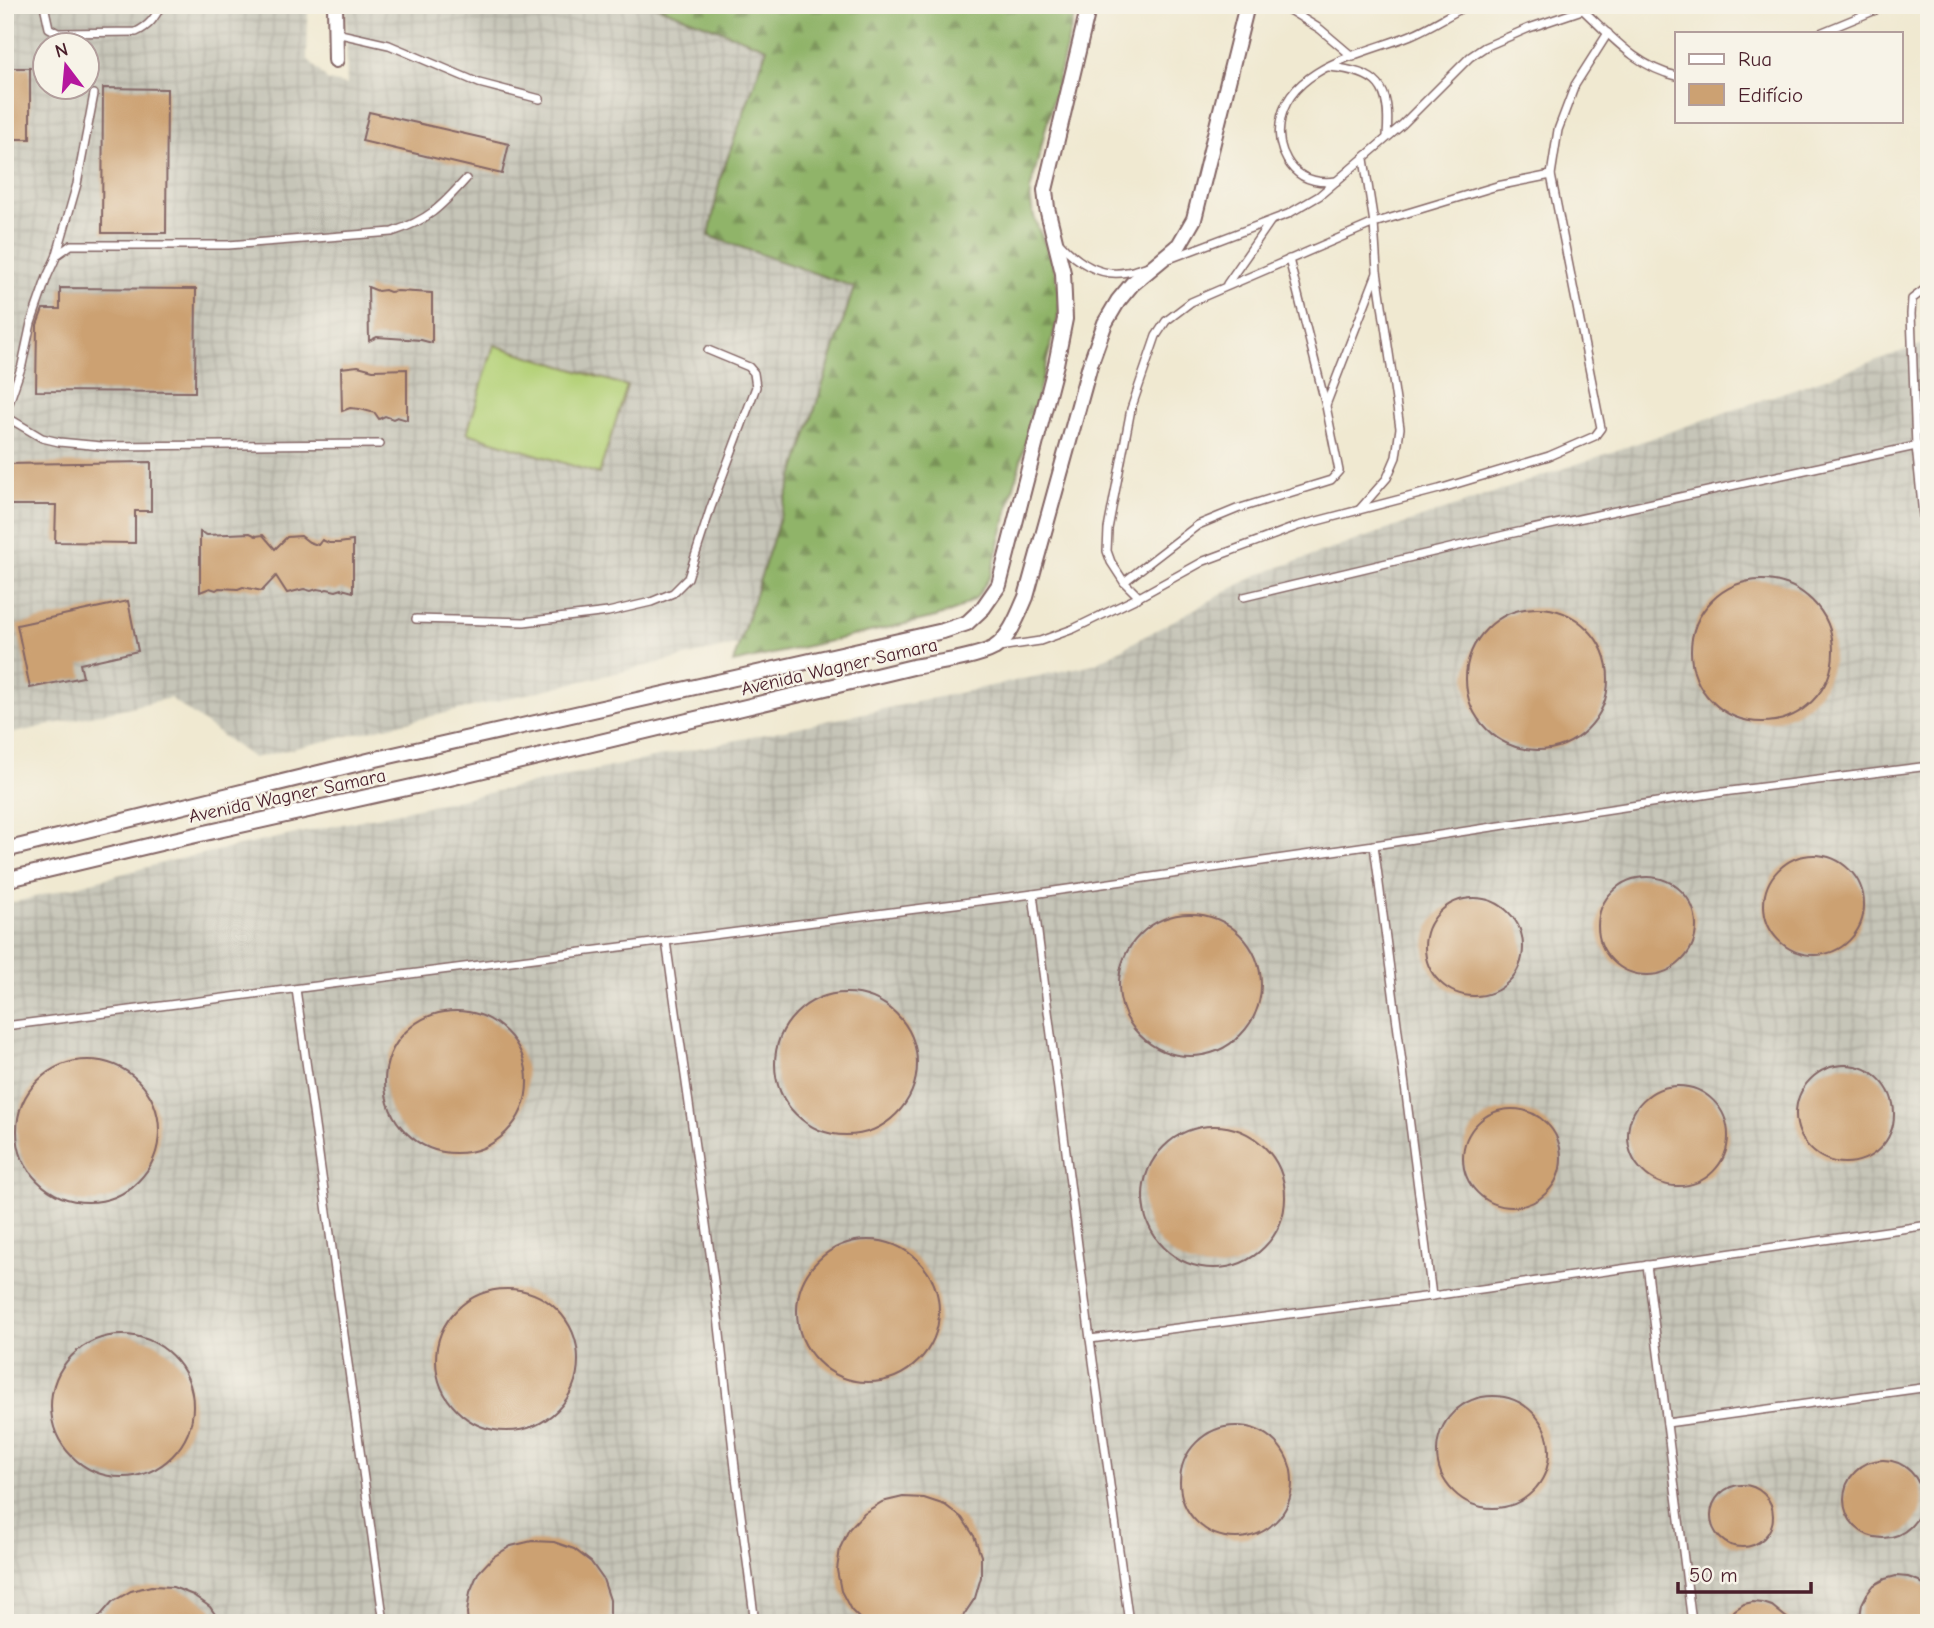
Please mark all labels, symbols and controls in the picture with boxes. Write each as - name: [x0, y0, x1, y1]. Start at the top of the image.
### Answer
- north arrow: [32, 32, 102, 102]
- legend: [1675, 32, 1902, 122]
- text: N: [53, 38, 71, 63]
- text: Rua: [1738, 47, 1772, 71]
- text: Edifício: [1738, 83, 1803, 107]
- street label: Avenida Wagner Samara: [739, 634, 940, 700]
- street label: Avenida Wagner Samara: [187, 764, 388, 828]
- scale bar: [1678, 1551, 1812, 1595]
- text: 50 m: [1689, 1563, 1738, 1587]

